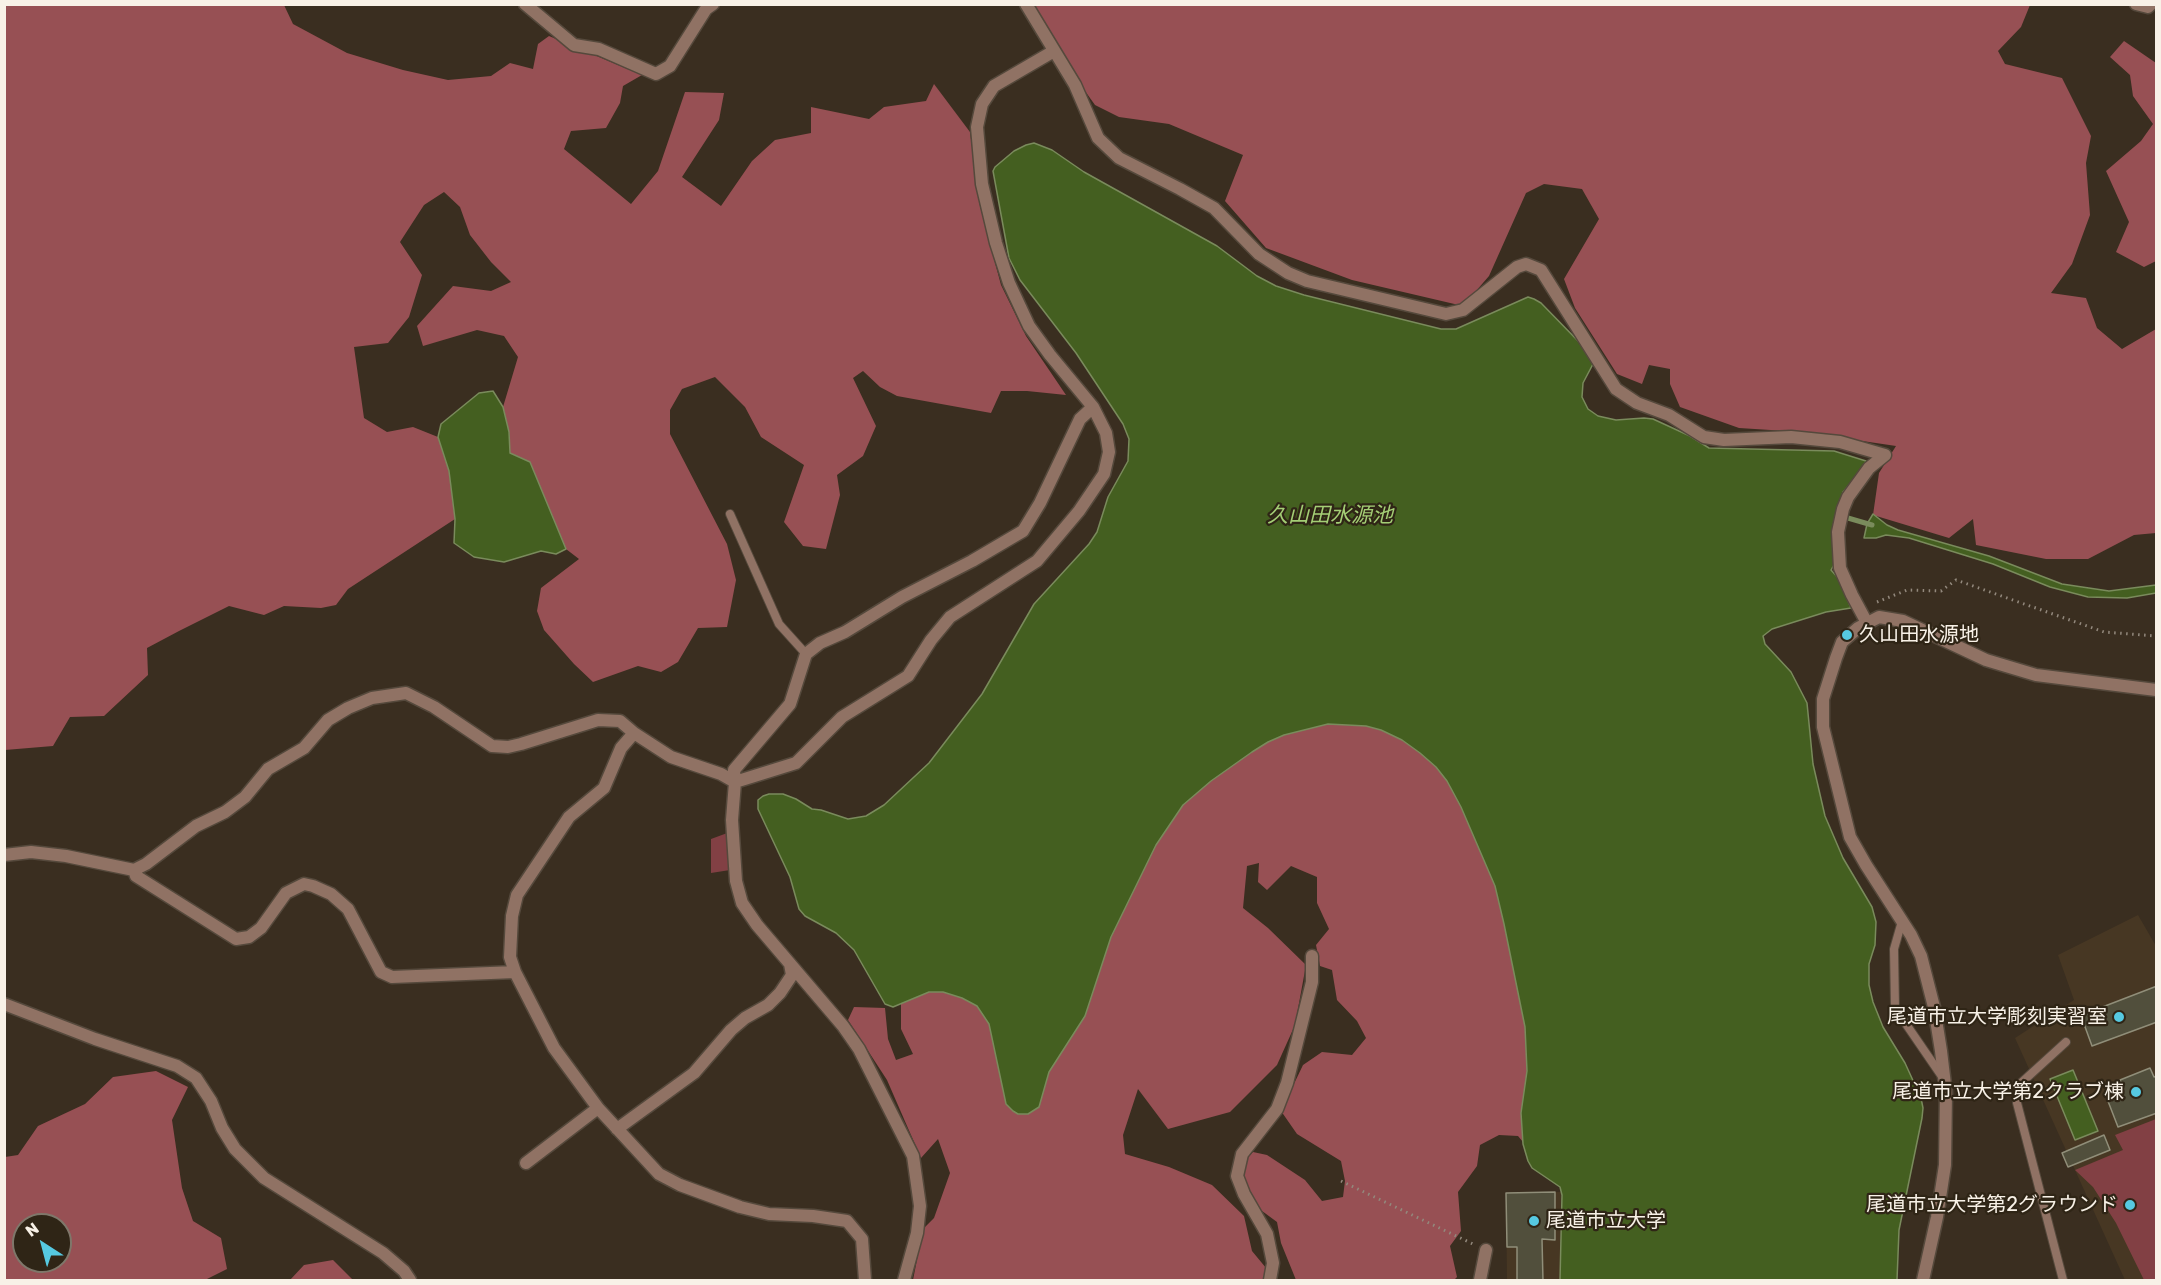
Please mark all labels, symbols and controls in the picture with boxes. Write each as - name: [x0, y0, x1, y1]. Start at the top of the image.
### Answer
- water label: 久山田水源池: [1267, 503, 1393, 529]
- place label: 久山田水源地: [1859, 623, 1979, 647]
- marker: 久山田水源地: [1840, 628, 1854, 642]
- place label: 尾道市立大学彫刻実習室: [1887, 1005, 2107, 1029]
- marker: 尾道市立大学彫刻実習室: [2112, 1010, 2126, 1024]
- place label: 尾道市立大学第2クラブ棟: [1892, 1080, 2124, 1104]
- marker: 尾道市立大学第2クラブ棟: [2129, 1085, 2143, 1099]
- place label: 尾道市立大学第2グラウンド: [1866, 1193, 2118, 1217]
- marker: 尾道市立大学第2グラウンド: [2123, 1198, 2137, 1212]
- place label: 尾道市立大学: [1546, 1209, 1666, 1233]
- north arrow: [12, 1213, 72, 1273]
- marker: 尾道市立大学: [1527, 1214, 1541, 1228]
- text: N: [22, 1219, 43, 1241]

